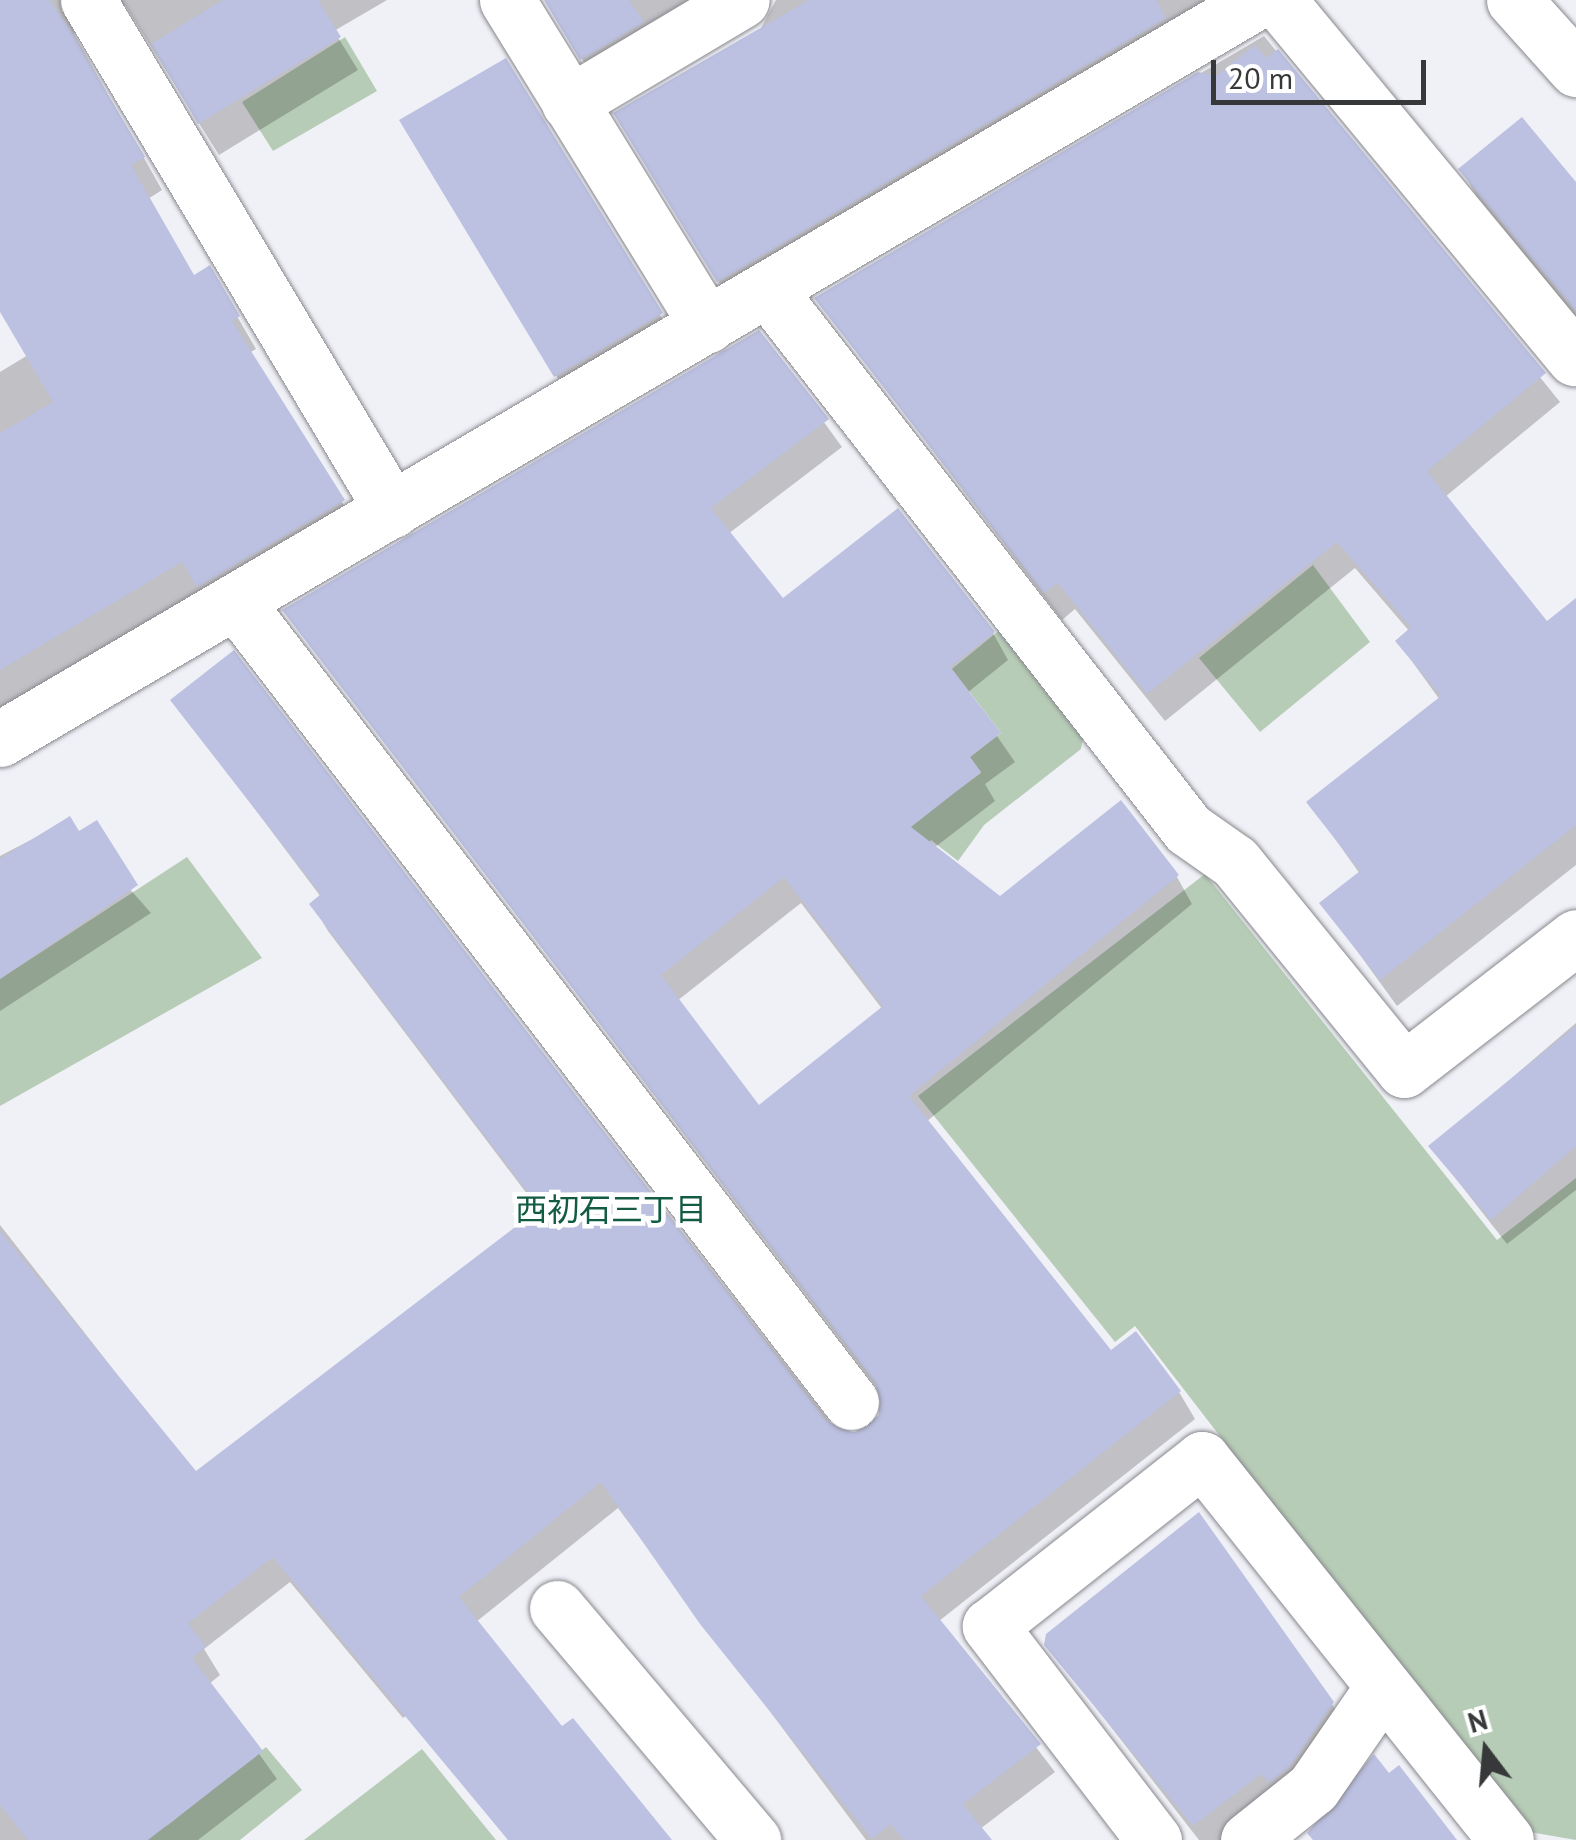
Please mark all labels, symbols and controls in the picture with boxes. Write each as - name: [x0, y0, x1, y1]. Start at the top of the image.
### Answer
- scale bar: [1216, 40, 1431, 102]
- text: 20 m: [1228, 58, 1293, 97]
- district label: 西初石三丁目: [515, 1190, 707, 1228]
- north arrow: [1436, 1700, 1536, 1800]
- text: N: [1464, 1700, 1492, 1741]

